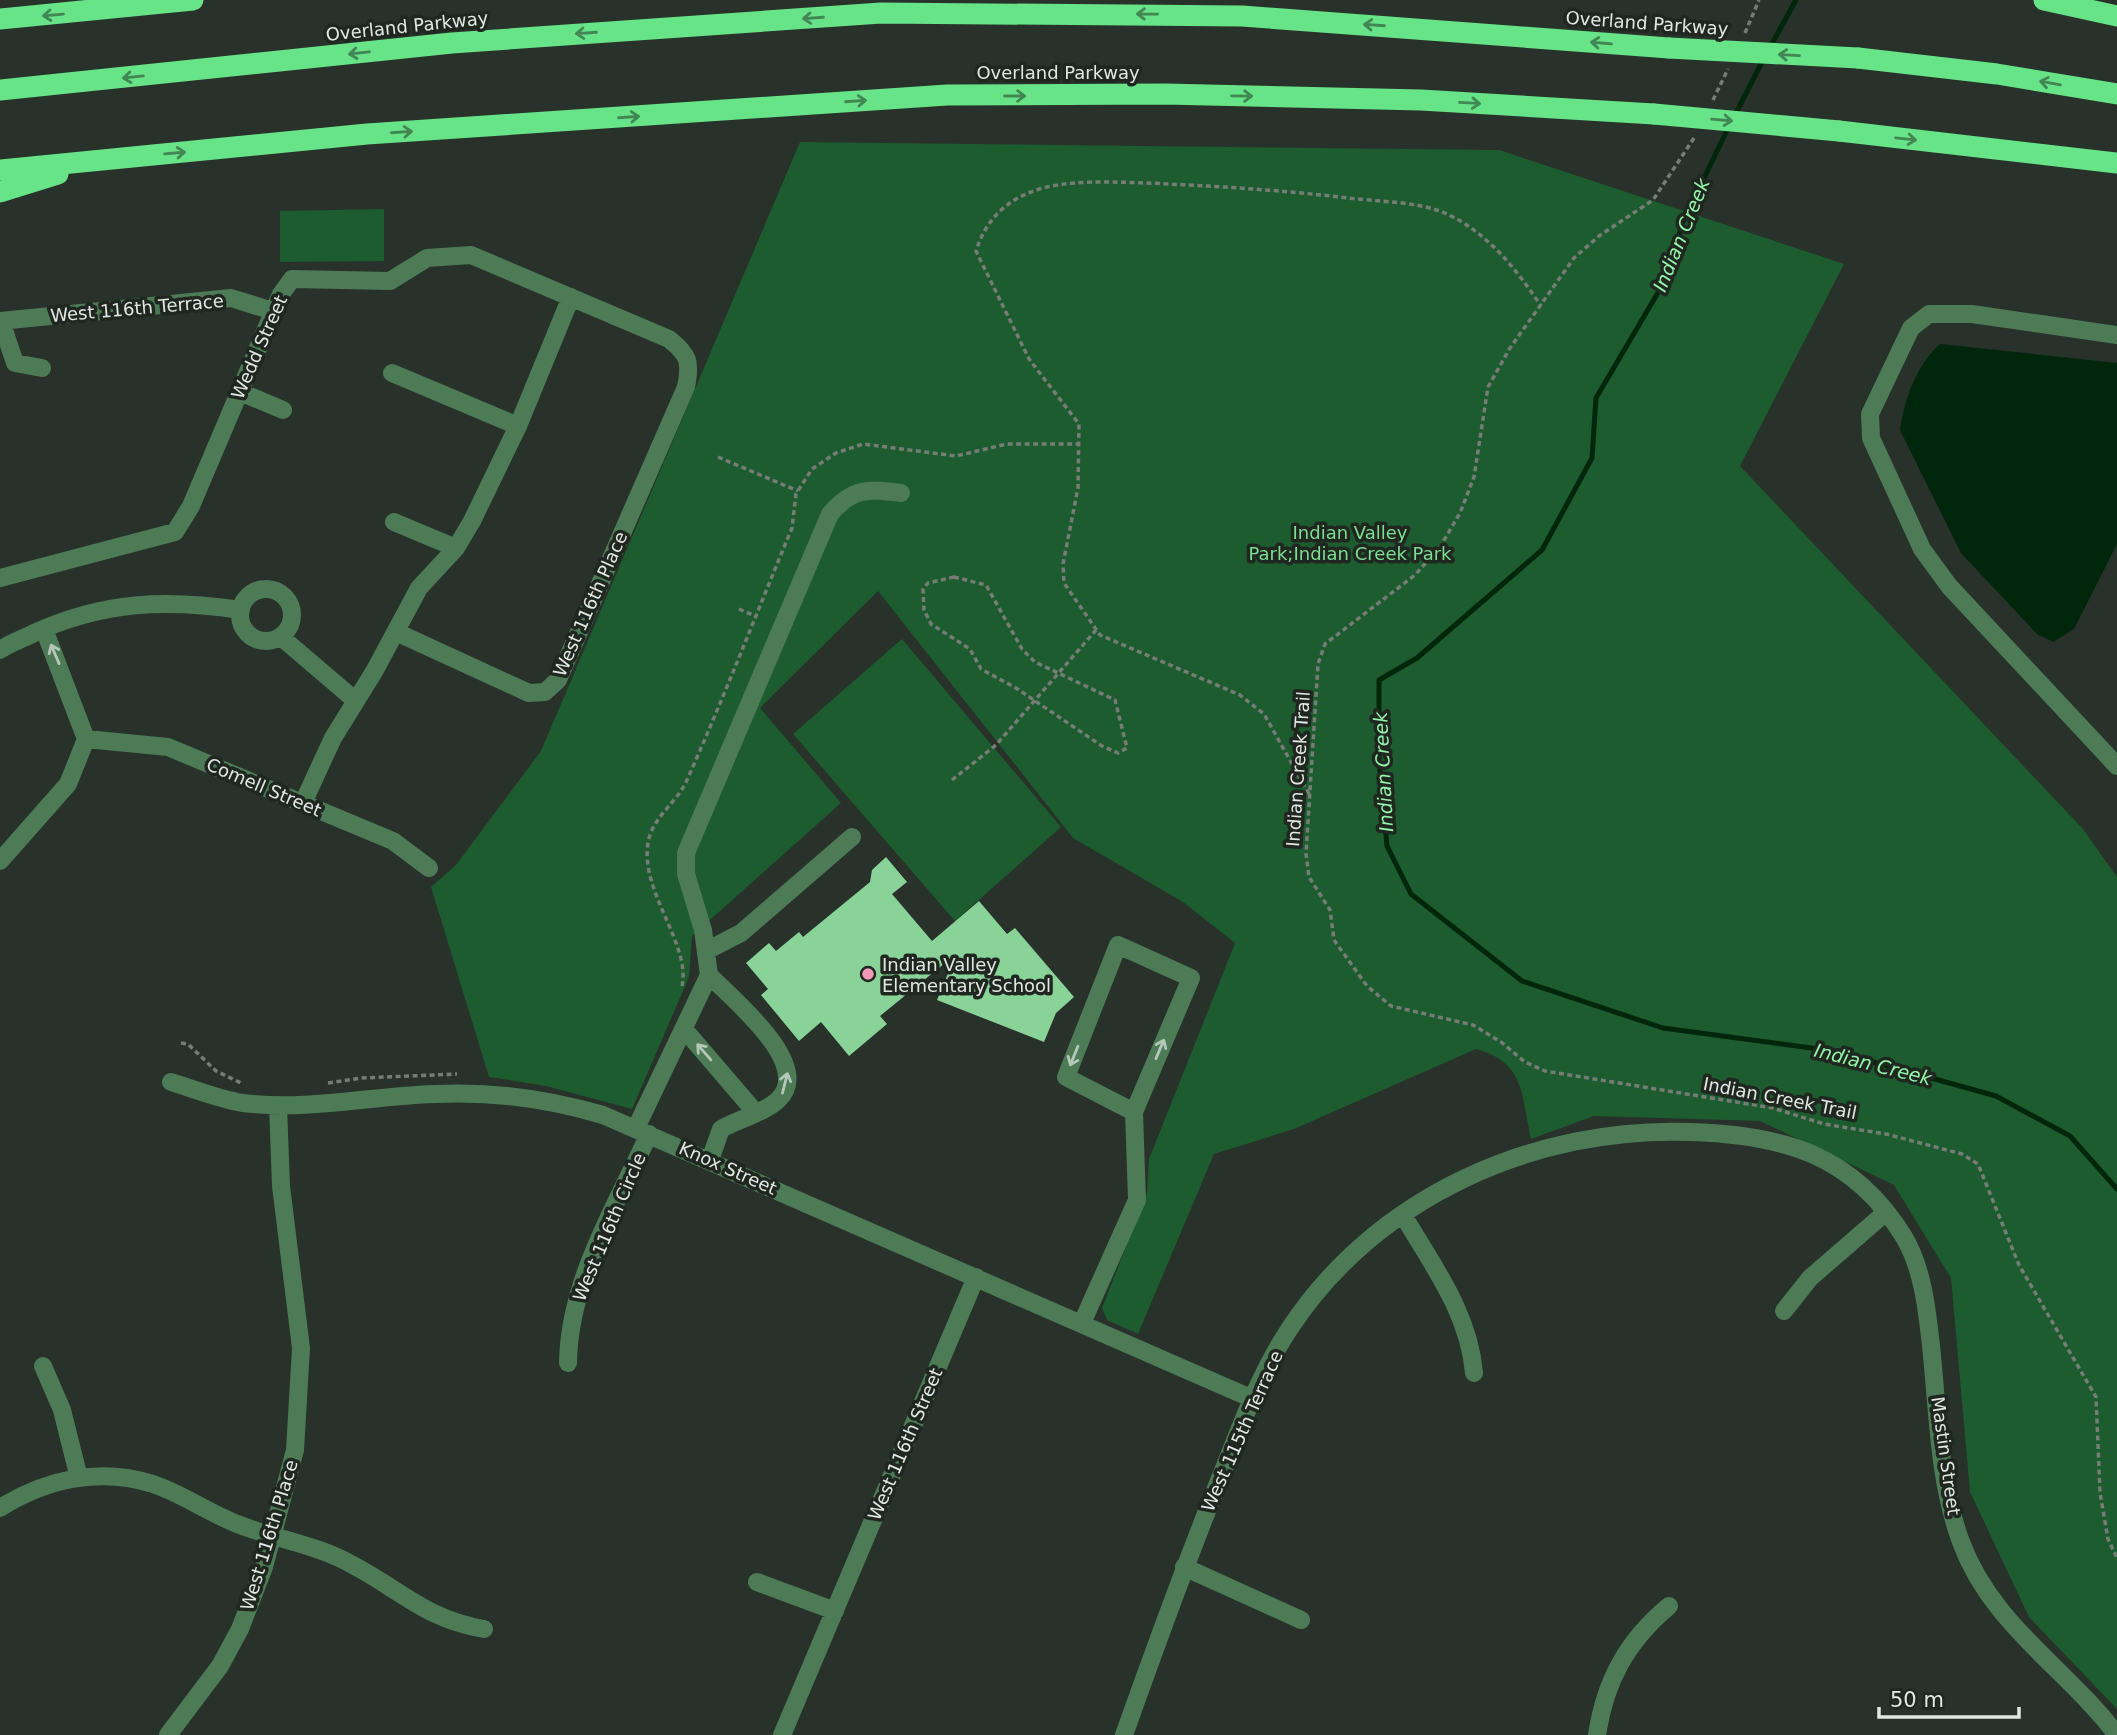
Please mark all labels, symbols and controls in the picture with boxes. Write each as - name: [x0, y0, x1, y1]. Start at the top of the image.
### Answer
- street label: Overland Parkway: [325, 7, 490, 45]
- street label: Overland Parkway: [1565, 7, 1729, 39]
- one-way arrow: [1136, 8, 1159, 21]
- one-way arrow: [42, 9, 64, 22]
- one-way arrow: [802, 12, 825, 25]
- one-way arrow: [1363, 18, 1386, 31]
- one-way arrow: [575, 27, 598, 40]
- one-way arrow: [1590, 36, 1613, 49]
- one-way arrow: [348, 46, 371, 59]
- one-way arrow: [1778, 48, 1801, 61]
- street label: Overland Parkway: [976, 62, 1140, 83]
- one-way arrow: [122, 71, 145, 84]
- one-way arrow: [2039, 76, 2062, 89]
- one-way arrow: [1003, 89, 1026, 103]
- one-way arrow: [1231, 89, 1254, 103]
- one-way arrow: [844, 95, 867, 108]
- one-way arrow: [1458, 97, 1480, 110]
- one-way arrow: [617, 110, 640, 123]
- one-way arrow: [1710, 114, 1733, 127]
- one-way arrow: [390, 125, 413, 138]
- one-way arrow: [1895, 132, 1917, 145]
- one-way arrow: [163, 146, 186, 159]
- water label: Indian Creek: [1648, 174, 1714, 295]
- street label: West 116th Terrace: [49, 290, 225, 326]
- street label: Wedd Street: [227, 292, 291, 402]
- park label: Indian Valley Park;Indian Creek Park: [1248, 522, 1452, 564]
- street label: West 116th Place: [549, 528, 631, 680]
- one-way arrow: [48, 644, 61, 666]
- street label: Indian Creek Trail: [1282, 690, 1314, 848]
- water label: Indian Creek: [1369, 710, 1397, 833]
- street label: Comell Street: [203, 753, 325, 821]
- place label: Indian Valley Elementary School: [882, 954, 1051, 996]
- marker: Indian Valley Elementary School: [860, 966, 876, 982]
- one-way arrow: [1154, 1039, 1167, 1060]
- water label: Indian Creek: [1812, 1039, 1935, 1089]
- one-way arrow: [696, 1044, 712, 1062]
- one-way arrow: [1067, 1045, 1080, 1066]
- one-way arrow: [779, 1073, 792, 1095]
- street label: Indian Creek Trail: [1701, 1073, 1859, 1123]
- street label: Knox Street: [676, 1137, 780, 1199]
- street label: West 116th Circle: [568, 1150, 650, 1304]
- street label: West 115th Terrace: [1197, 1347, 1287, 1515]
- street label: West 116th Street: [863, 1365, 947, 1523]
- street label: Mastin Street: [1927, 1395, 1965, 1517]
- street label: West 116th Place: [236, 1457, 302, 1613]
- scale bar: [1879, 1676, 2019, 1720]
- text: 50 m: [1890, 1688, 1944, 1712]

